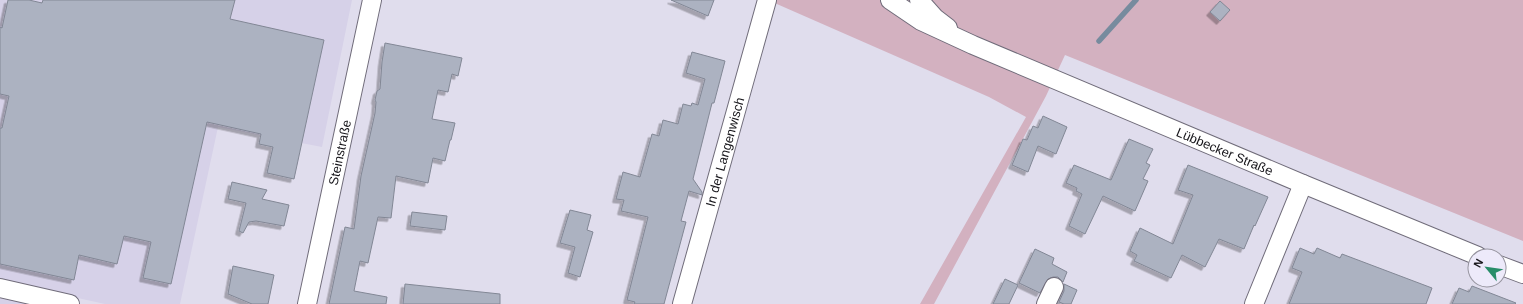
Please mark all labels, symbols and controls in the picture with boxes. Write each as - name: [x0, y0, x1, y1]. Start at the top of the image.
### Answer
- street label: In der Langenwisch: [702, 95, 747, 208]
- street label: Steinstraße: [325, 118, 354, 187]
- street label: Lübbecker Straße: [1174, 124, 1275, 178]
- north arrow: [1467, 248, 1507, 288]
- text: N: [1471, 257, 1485, 270]

